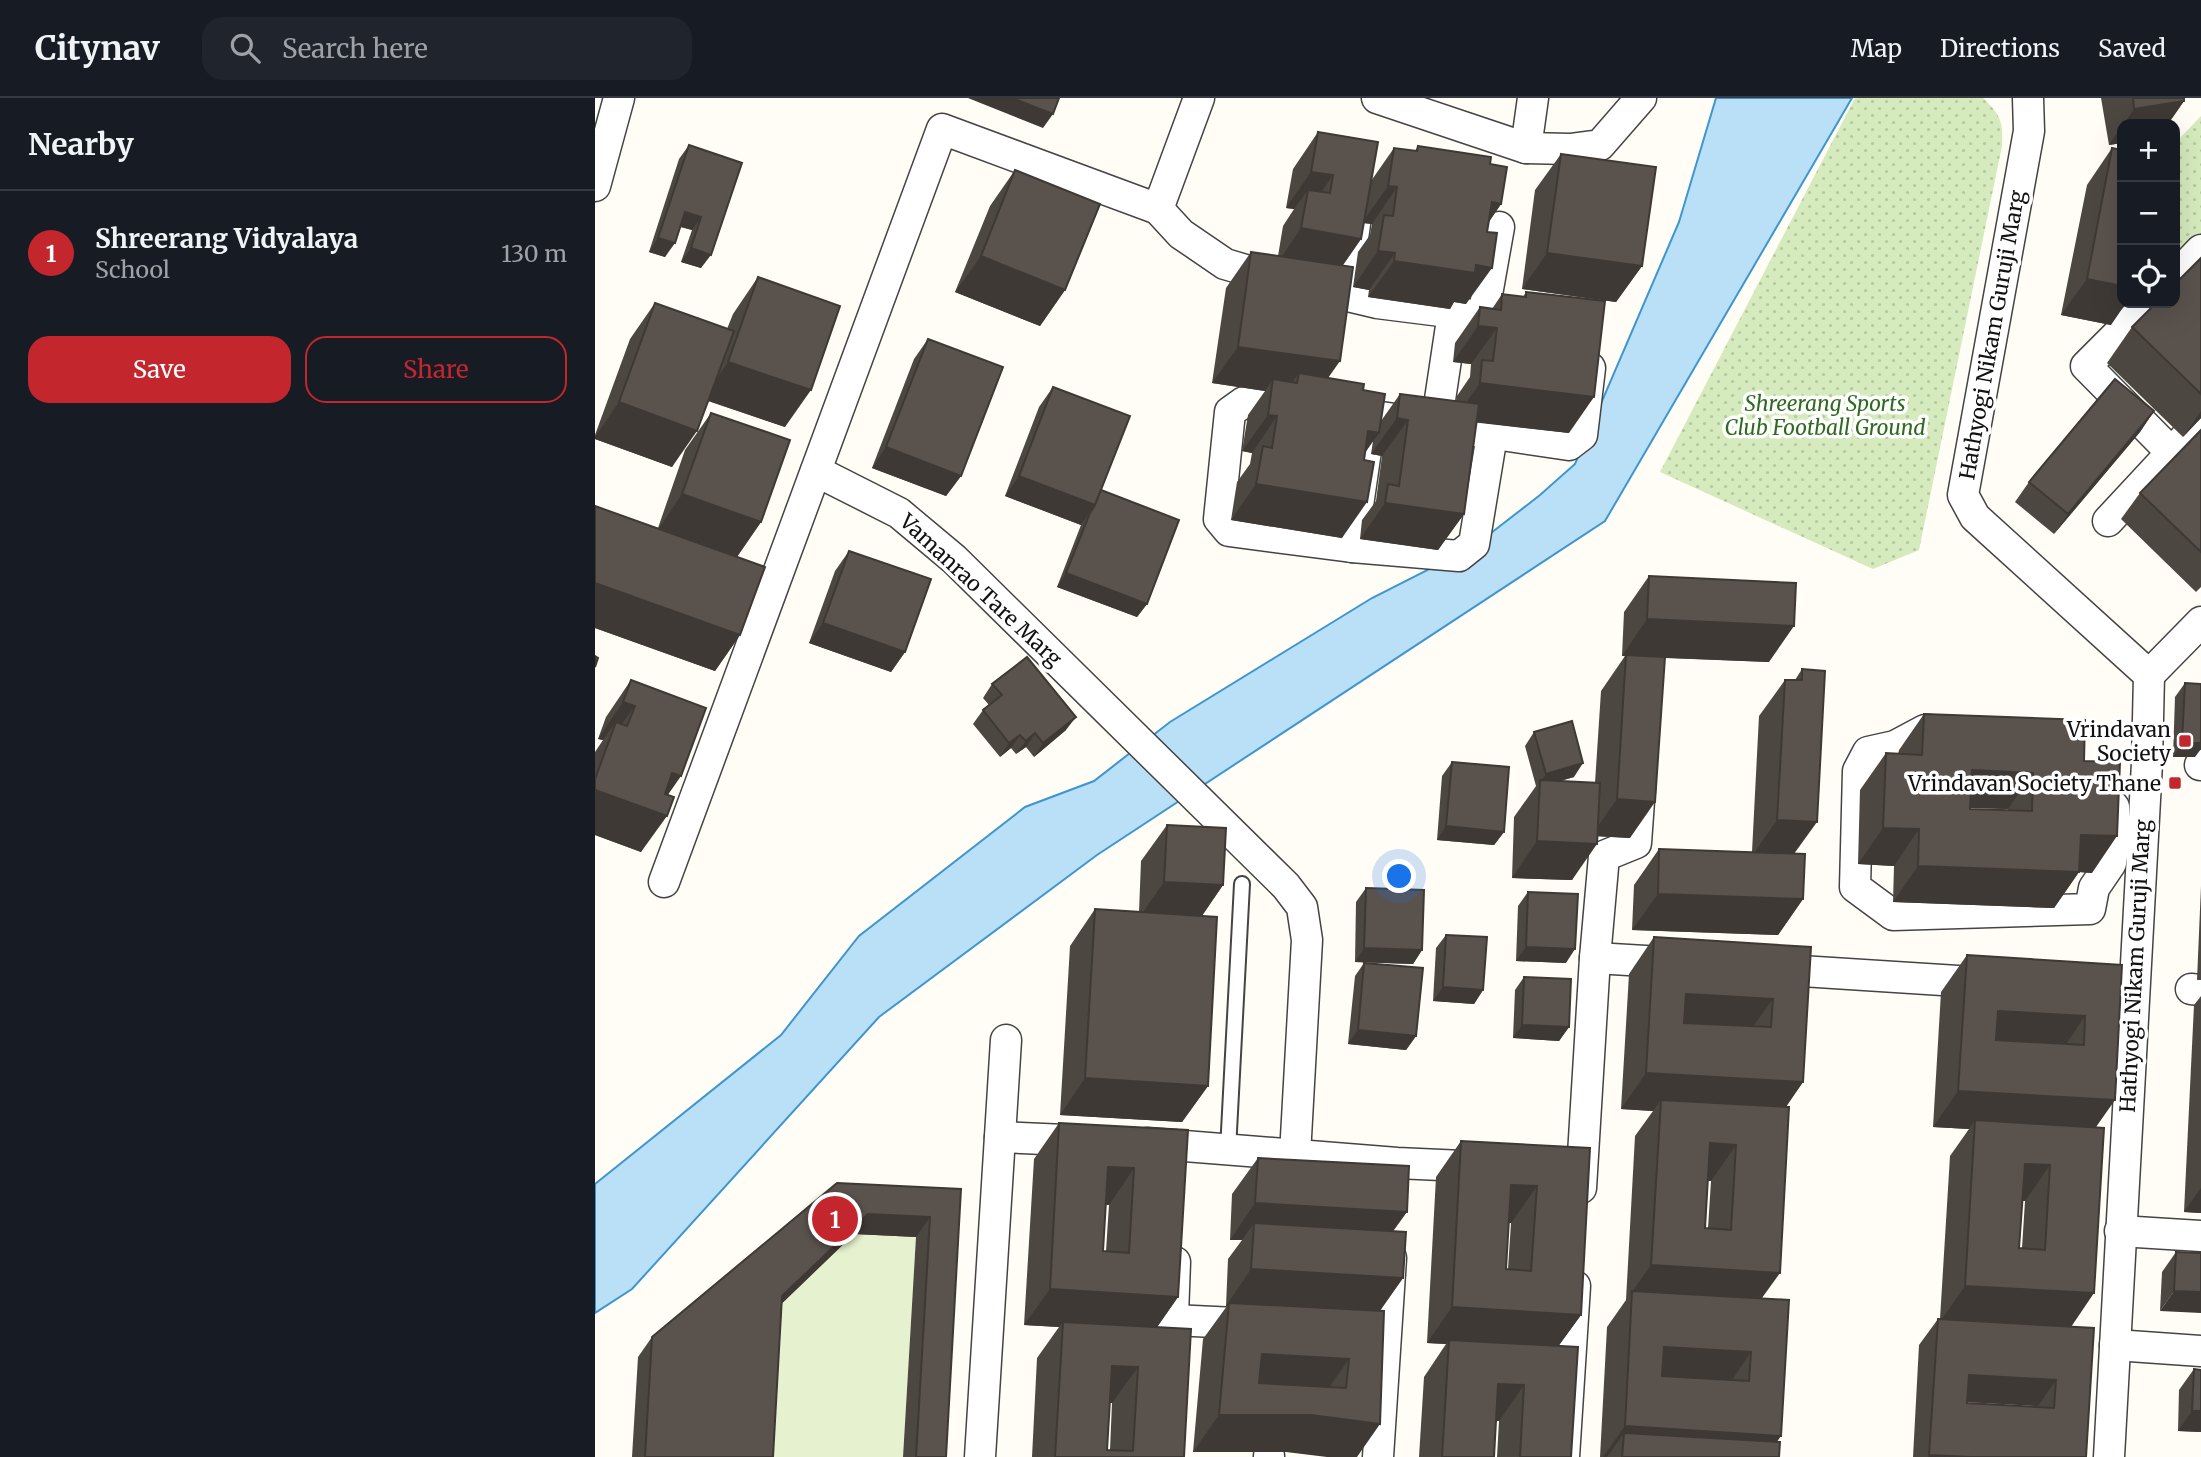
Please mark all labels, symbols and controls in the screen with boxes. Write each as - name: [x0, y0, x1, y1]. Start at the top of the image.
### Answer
- search box: [202, 17, 692, 80]
- text: Citynav: [35, 28, 160, 69]
- icon: search: [226, 29, 264, 67]
- text: Search here: [282, 32, 428, 65]
- text: Map: [1851, 33, 1902, 64]
- text: Directions: [1940, 33, 2060, 64]
- text: Saved: [2098, 33, 2166, 64]
- map controls: [2117, 119, 2180, 308]
- button: +: [2117, 119, 2180, 182]
- text: Nearby: [28, 125, 134, 163]
- button: −: [2117, 182, 2180, 245]
- street label: Hathyogi Nikam Guruji Marg: [1953, 188, 2031, 482]
- text: Shreerang Vidyalaya: [95, 222, 358, 255]
- text: 1: [46, 239, 56, 268]
- text: 130 m: [501, 239, 567, 268]
- button: locate: [2117, 245, 2180, 308]
- text: School: [95, 255, 170, 284]
- button: Save: [28, 336, 291, 403]
- button: Share: [305, 336, 567, 403]
- park label: Shreerang Sports Club Football Ground: [1724, 390, 1926, 441]
- street label: Vamanrao Tare Marg: [894, 507, 1068, 672]
- place label: Vrindavan Society: [2066, 716, 2172, 767]
- marker: Vrindavan Society: [2177, 733, 2193, 749]
- place label: Vrindavan Society Thane: [1907, 770, 2161, 797]
- marker: Vrindavan Society Thane: [2167, 775, 2183, 791]
- street label: Hathyogi Nikam Guruji Marg: [2114, 818, 2156, 1113]
- your location: [1382, 859, 1416, 893]
- pin: 1: [812, 1193, 858, 1245]

